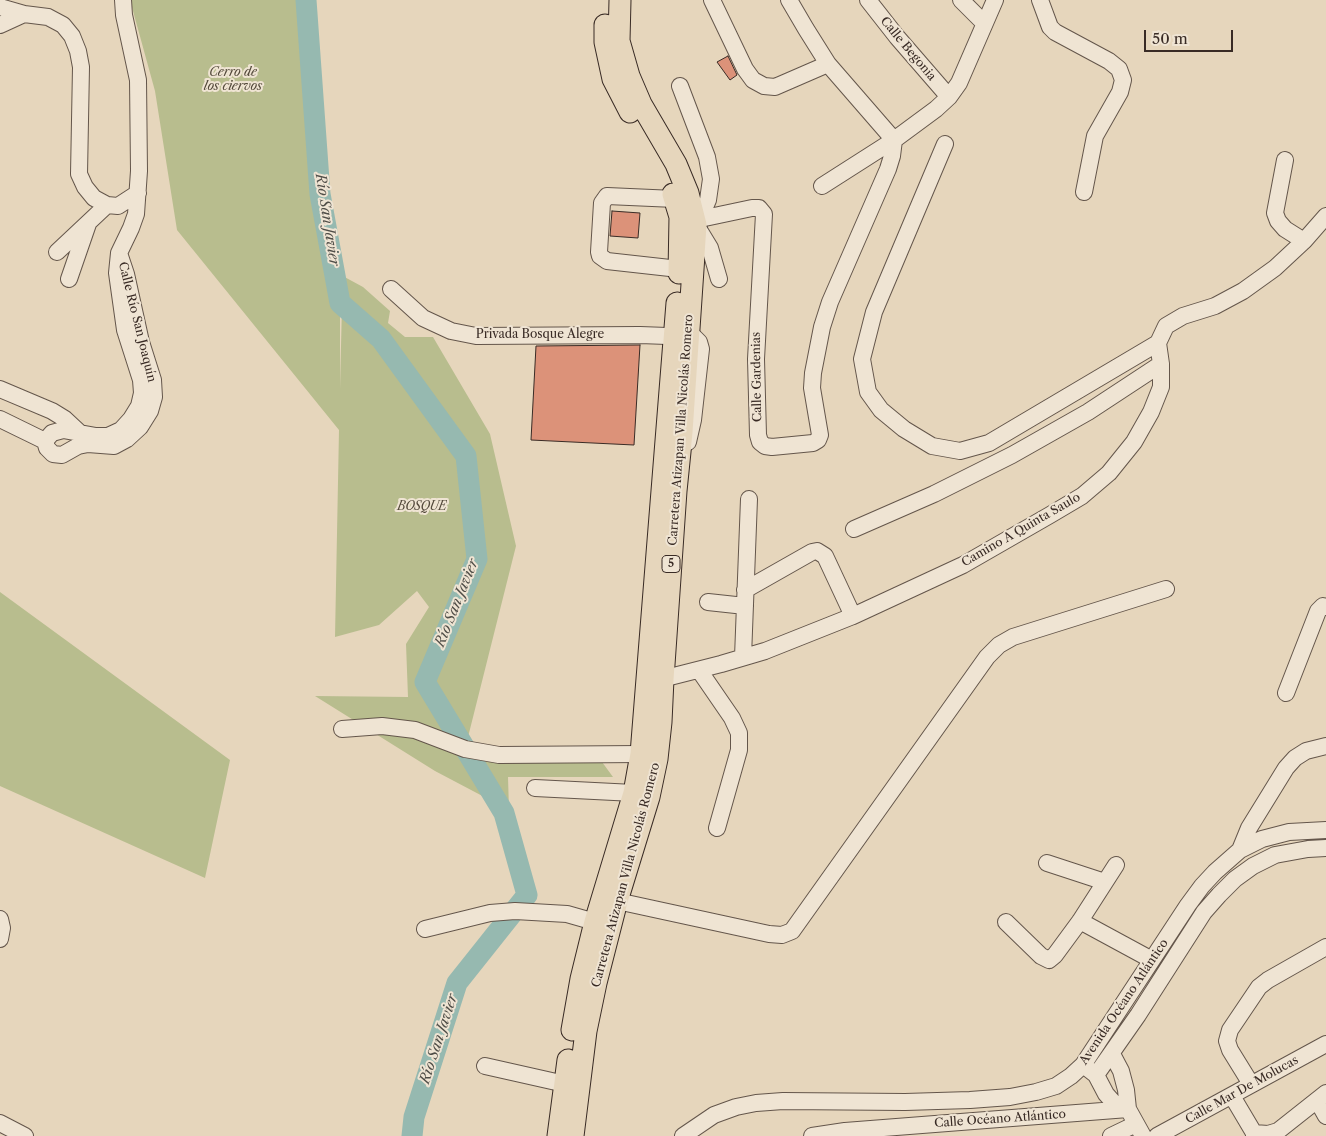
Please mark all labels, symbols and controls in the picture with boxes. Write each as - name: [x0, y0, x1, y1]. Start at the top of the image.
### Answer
- street label: Calle Begonia: [877, 14, 939, 84]
- scale bar: [1146, 20, 1235, 52]
- text: 50 m: [1152, 29, 1188, 48]
- park label: Cerro de los ciervos: [204, 66, 262, 94]
- water label: Río San Javier: [311, 173, 343, 267]
- street label: Calle Río San Joaquín: [115, 260, 159, 384]
- street label: Carretera Atizapan Villa Nicolás Romero: [666, 314, 696, 546]
- street label: Privada Bosque Alegre: [476, 328, 604, 342]
- street label: Calle Gardenias: [749, 332, 765, 422]
- street label: Camino A Quinta Saulo: [959, 490, 1083, 570]
- park label: BOSQUE: [397, 500, 447, 514]
- road number: 5: [662, 556, 680, 572]
- water label: Río San Javier: [432, 557, 482, 649]
- street label: Carretera Atizapan Villa Nicolás Romero: [589, 761, 663, 989]
- street label: Avenida Océano Atlántico: [1077, 936, 1171, 1068]
- water label: Río San Javier: [417, 992, 461, 1086]
- street label: Calle Mar De Molucas: [1183, 1053, 1301, 1127]
- street label: Calle Océano Atlántico: [934, 1107, 1066, 1131]

